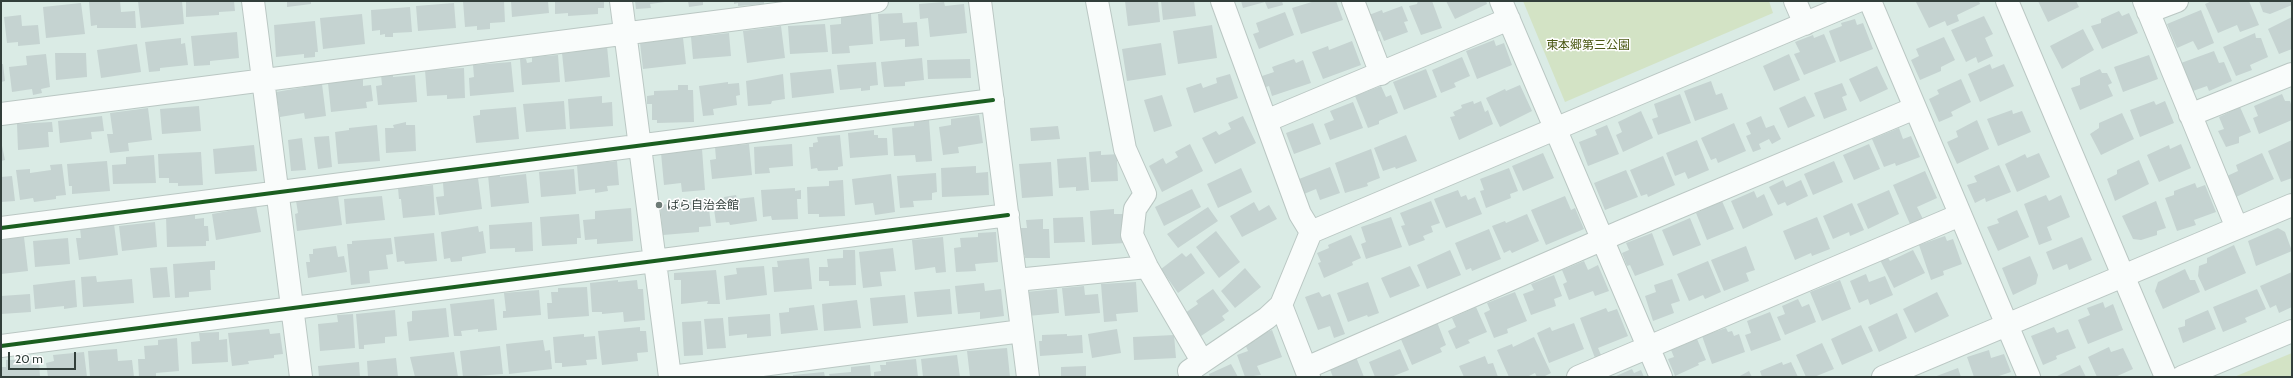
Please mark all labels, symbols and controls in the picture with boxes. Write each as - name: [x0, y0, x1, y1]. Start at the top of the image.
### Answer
- park label: 東本郷第三公園: [1546, 38, 1630, 52]
- place label: ばら自治会館: [667, 198, 739, 212]
- marker: ばら自治会館: [654, 200, 664, 210]
- scale bar: [10, 344, 78, 370]
- text: 20 m: [15, 351, 43, 366]

